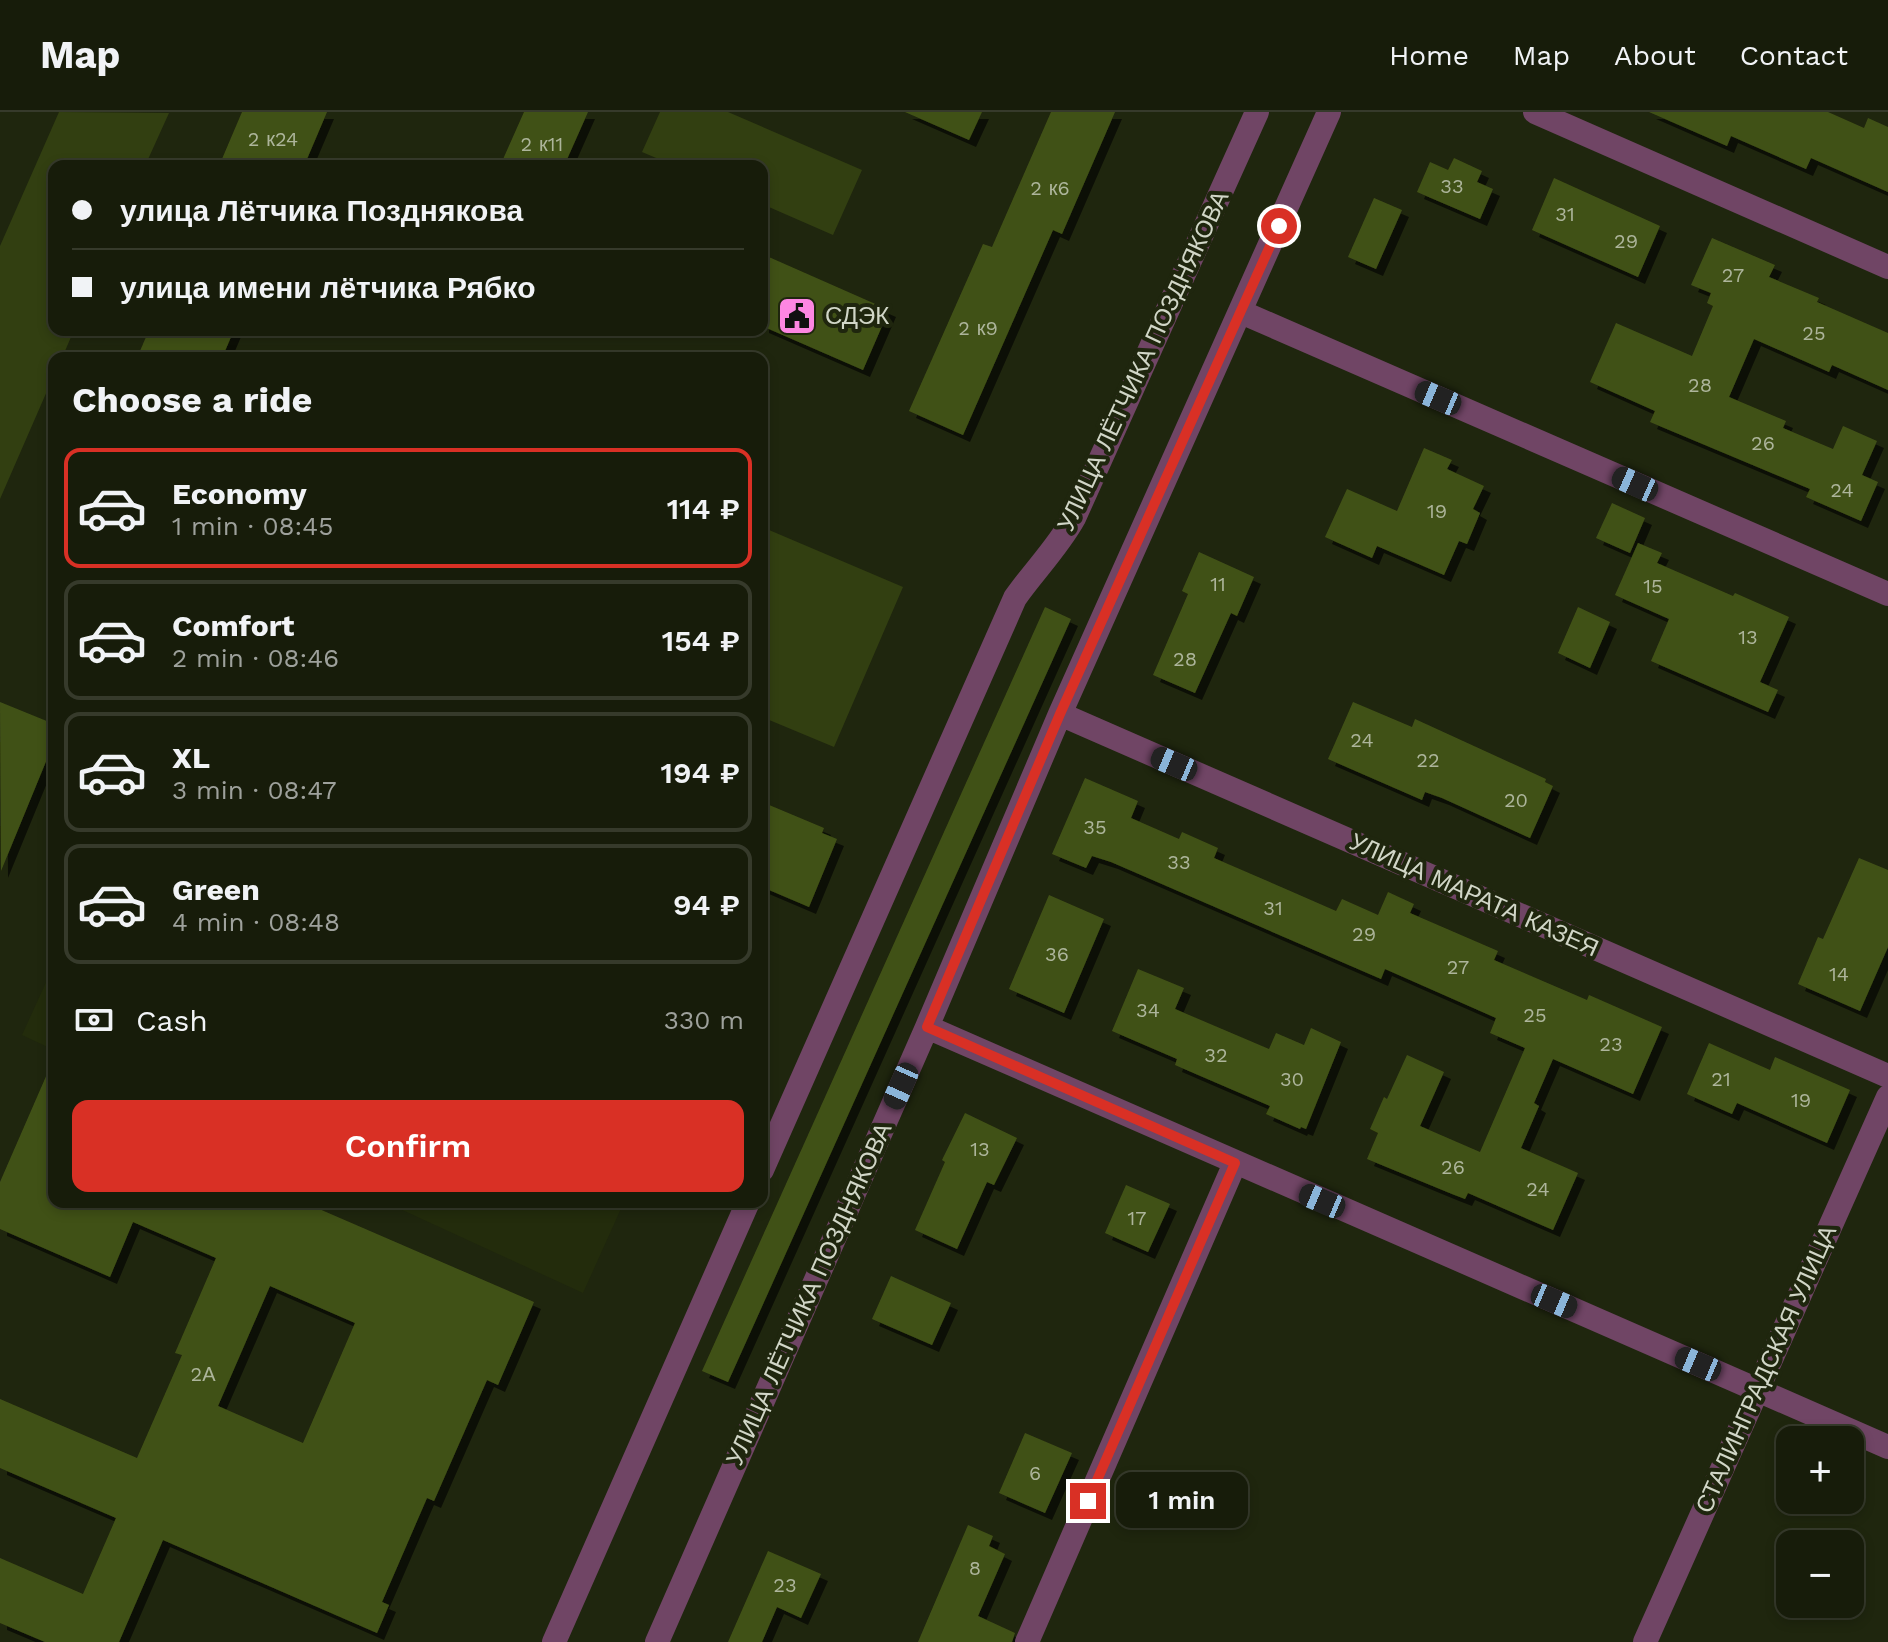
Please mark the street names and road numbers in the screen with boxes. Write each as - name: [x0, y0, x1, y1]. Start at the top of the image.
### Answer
- street label: УЛИЦА ЛЁТЧИКА ПОЗДНЯКОВА: [1052, 186, 1234, 536]
- street label: УЛИЦА МАРАТА КАЗЕЯ: [1345, 827, 1603, 963]
- street label: УЛИЦА ЛЁТЧИКА ПОЗДНЯКОВА: [721, 1118, 897, 1470]
- street label: СТАЛИНГРАДСКАЯ УЛИЦА: [1690, 1221, 1842, 1517]

